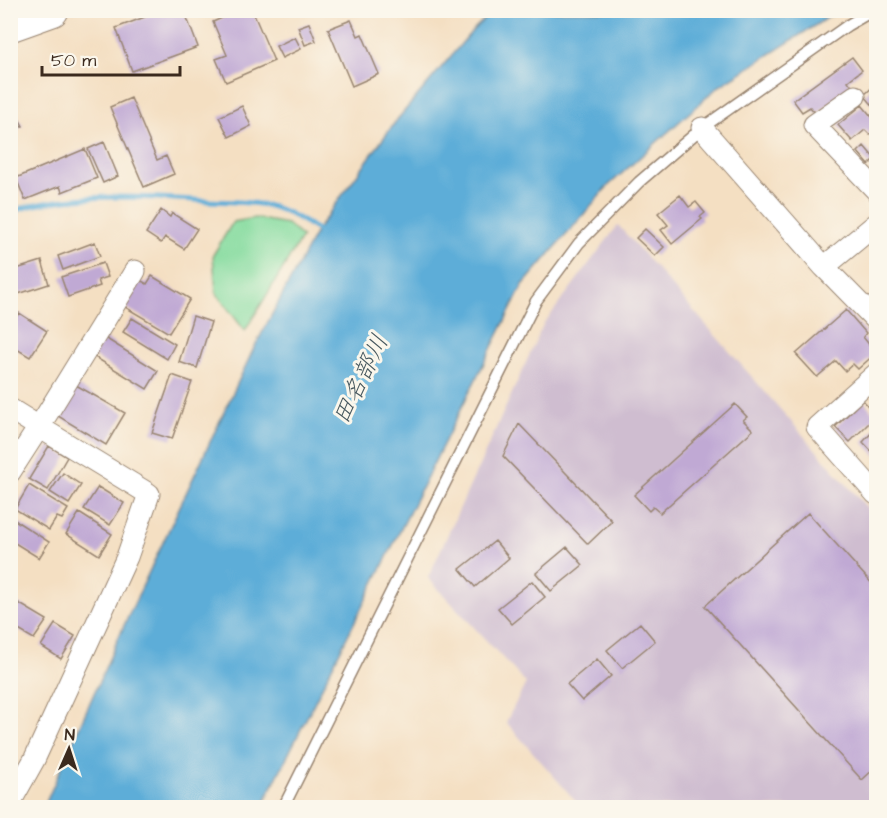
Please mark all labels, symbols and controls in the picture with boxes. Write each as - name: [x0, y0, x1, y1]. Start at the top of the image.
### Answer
- scale bar: [42, 39, 180, 77]
- text: 50 m: [51, 48, 96, 73]
- water label: 田名部川: [325, 329, 397, 430]
- north arrow: [39, 719, 99, 779]
- text: N: [64, 724, 75, 746]

